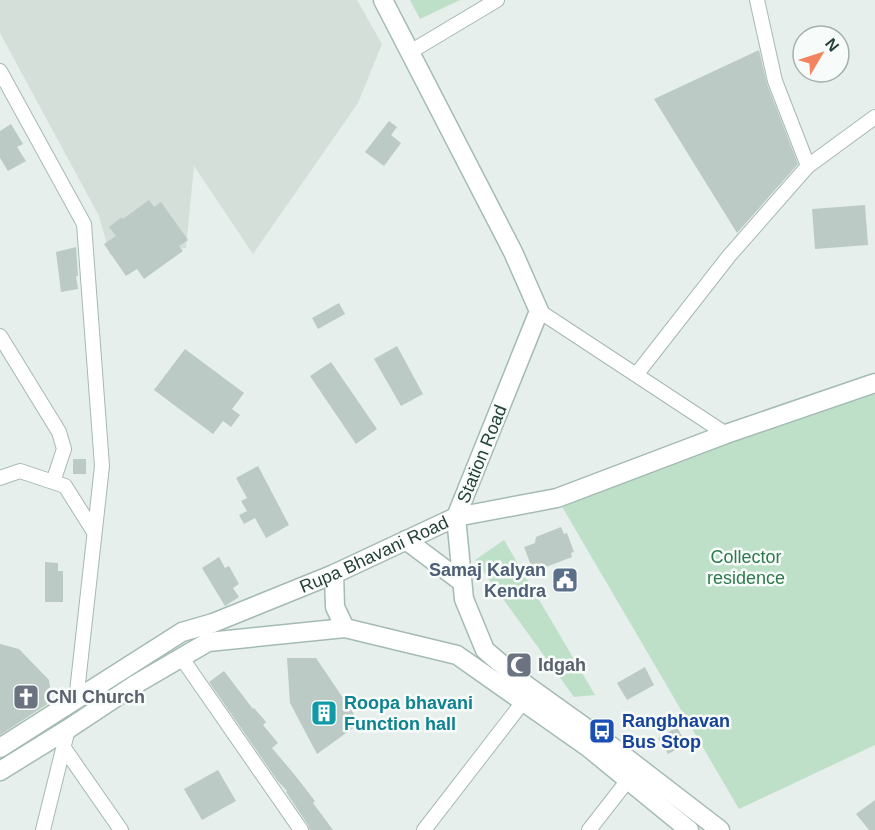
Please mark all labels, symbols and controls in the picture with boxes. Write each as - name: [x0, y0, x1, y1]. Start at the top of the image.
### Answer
- north arrow: [791, 24, 851, 84]
- text: N: [822, 35, 843, 55]
- street label: Station Road: [453, 402, 511, 506]
- street label: Rupa Bhavani Road: [297, 512, 451, 597]
- park label: Collector residence: [707, 547, 785, 588]
- place label: Samaj Kalyan Kendra: [429, 560, 547, 601]
- public building icon: Samaj Kalyan Kendra: [550, 565, 580, 595]
- mosque icon: Idgah: [504, 650, 534, 680]
- place label: Idgah: [538, 655, 586, 675]
- church icon: CNI Church: [11, 682, 41, 712]
- place label: CNI Church: [46, 687, 145, 707]
- place label: Roopa bhavani Function hall: [344, 693, 473, 734]
- building icon: Roopa bhavani Function hall: [309, 698, 339, 728]
- place label: Rangbhavan Bus Stop: [622, 711, 730, 752]
- bus stop icon: Rangbhavan Bus Stop: [587, 716, 617, 746]

